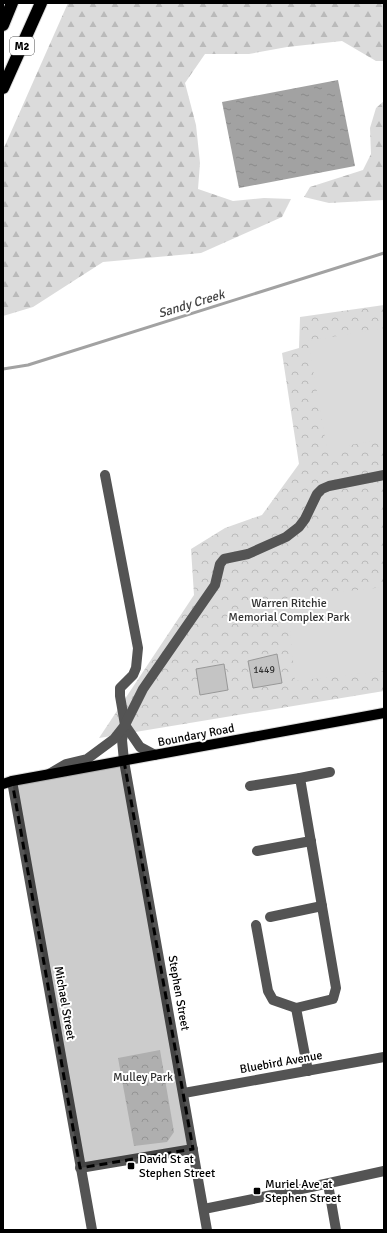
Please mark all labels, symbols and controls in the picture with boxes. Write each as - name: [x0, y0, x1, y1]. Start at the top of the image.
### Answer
- road number: M2: [10, 37, 34, 55]
- water label: Sandy Creek: [156, 286, 228, 322]
- park label: Warren Ritchie Memorial Complex Park: [228, 596, 350, 625]
- house number: 1449: [253, 664, 275, 676]
- street label: Boundary Road: [157, 721, 236, 750]
- street label: Stephen Street: [165, 954, 193, 1032]
- street label: Michael Street: [51, 965, 78, 1041]
- street label: Bluebird Avenue: [239, 1048, 324, 1077]
- park label: Mulley Park: [113, 1070, 173, 1085]
- place label: David St at Stephen Street: [139, 1152, 215, 1181]
- marker: David St at Stephen Street: [126, 1161, 136, 1171]
- place label: Muriel Ave at Stephen Street: [265, 1177, 341, 1206]
- marker: Muriel Ave at Stephen Street: [252, 1186, 262, 1196]

